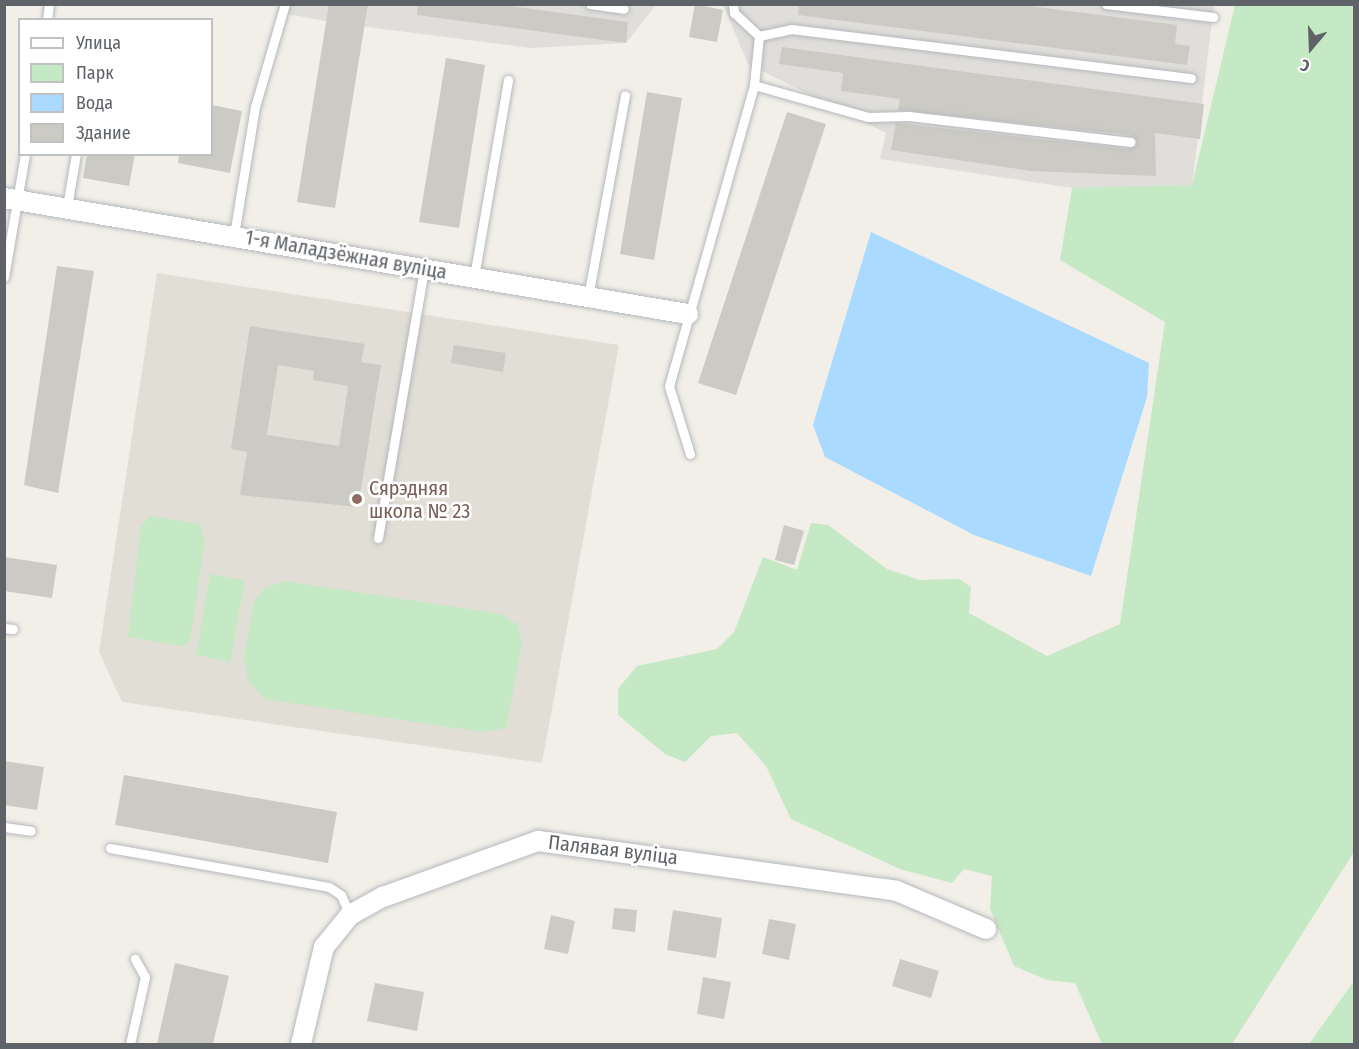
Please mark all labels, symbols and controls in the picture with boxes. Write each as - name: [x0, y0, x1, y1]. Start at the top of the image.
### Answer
- legend: [18, 18, 213, 156]
- north arrow: [1281, 18, 1341, 78]
- text: Улица: [76, 32, 121, 54]
- text: С: [1298, 55, 1312, 76]
- text: Парк: [76, 62, 114, 84]
- text: Вода: [76, 92, 113, 114]
- text: Здание: [76, 122, 131, 144]
- street label: 1-я Маладзёжная вуліца: [243, 225, 449, 285]
- place label: Сярэдняя школа № 23: [369, 476, 470, 523]
- marker: Сярэдняя школа № 23: [350, 492, 364, 506]
- street label: Палявая вуліца: [547, 830, 679, 870]

